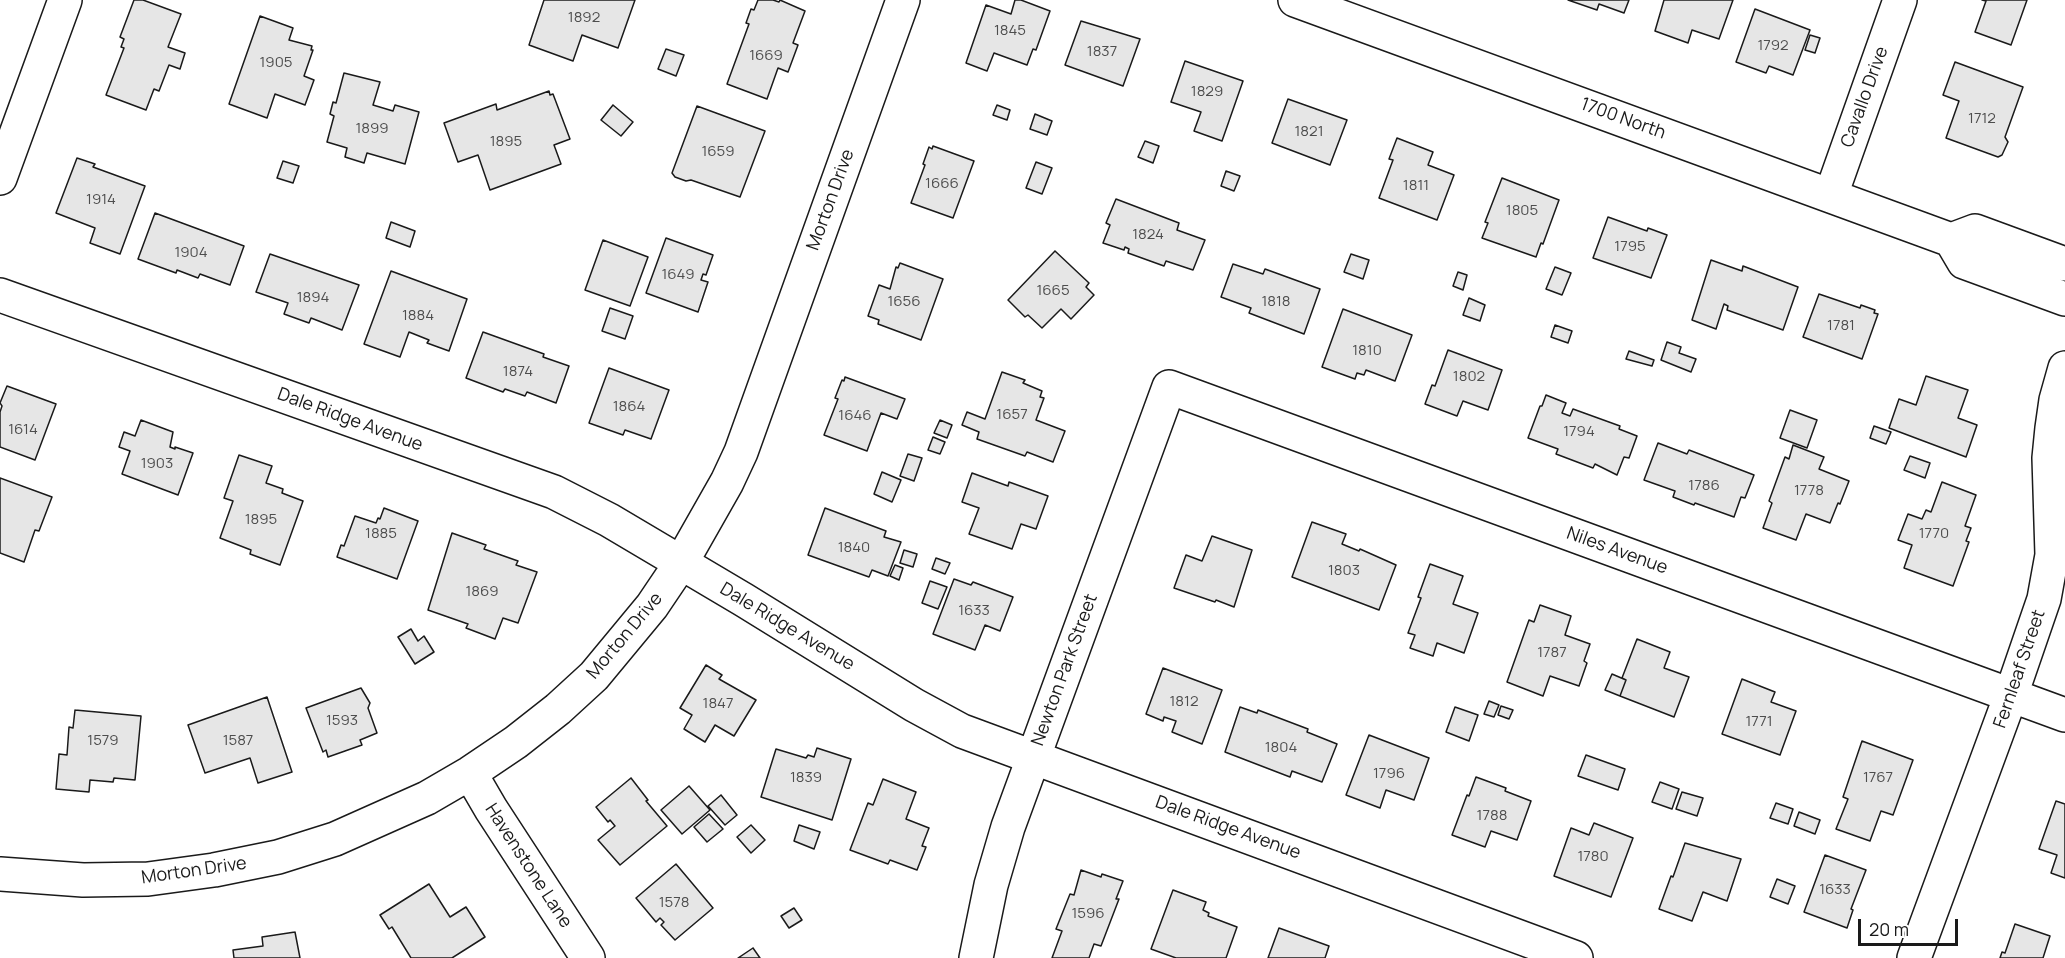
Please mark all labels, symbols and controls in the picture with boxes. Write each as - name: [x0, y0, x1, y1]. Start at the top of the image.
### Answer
- house number: 1892: [568, 9, 600, 27]
- house number: 1845: [994, 22, 1026, 40]
- house number: 1792: [1757, 37, 1789, 55]
- house number: 1837: [1087, 43, 1117, 61]
- street label: Cavallo Drive: [1837, 44, 1893, 150]
- house number: 1669: [749, 47, 783, 65]
- house number: 1905: [260, 54, 292, 72]
- house number: 1829: [1191, 83, 1223, 101]
- street label: 1700 North: [1578, 94, 1668, 144]
- house number: 1712: [1968, 110, 1996, 128]
- house number: 1899: [355, 120, 389, 138]
- house number: 1821: [1295, 123, 1323, 141]
- house number: 1895: [490, 133, 522, 151]
- house number: 1659: [701, 143, 735, 161]
- street label: Morton Drive: [803, 146, 859, 254]
- house number: 1666: [925, 175, 959, 193]
- house number: 1811: [1403, 177, 1429, 195]
- house number: 1914: [86, 191, 116, 209]
- house number: 1805: [1506, 202, 1538, 220]
- house number: 1824: [1132, 226, 1164, 244]
- house number: 1795: [1614, 238, 1646, 256]
- house number: 1904: [174, 244, 208, 262]
- house number: 1649: [661, 266, 695, 284]
- house number: 1665: [1036, 282, 1070, 300]
- house number: 1894: [297, 289, 329, 307]
- house number: 1656: [887, 293, 921, 311]
- house number: 1818: [1261, 293, 1291, 311]
- house number: 1884: [402, 307, 434, 325]
- house number: 1781: [1827, 317, 1855, 335]
- house number: 1810: [1352, 342, 1382, 360]
- house number: 1874: [503, 363, 533, 381]
- house number: 1802: [1453, 368, 1485, 386]
- street label: Dale Ridge Avenue: [274, 384, 426, 456]
- house number: 1864: [613, 398, 645, 416]
- house number: 1657: [996, 406, 1028, 424]
- house number: 1646: [838, 407, 872, 425]
- house number: 1614: [8, 421, 38, 439]
- house number: 1794: [1563, 423, 1595, 441]
- house number: 1903: [141, 455, 173, 473]
- house number: 1786: [1688, 477, 1720, 495]
- house number: 1778: [1794, 482, 1824, 500]
- house number: 1895: [245, 511, 277, 529]
- street label: Niles Avenue: [1564, 523, 1670, 579]
- house number: 1885: [365, 525, 397, 543]
- house number: 1770: [1919, 525, 1949, 543]
- house number: 1840: [838, 539, 870, 557]
- house number: 1803: [1328, 562, 1360, 580]
- street label: Dale Ridge Avenue: [716, 578, 858, 676]
- house number: 1869: [465, 583, 499, 601]
- street label: Morton Drive: [583, 588, 667, 684]
- street label: Newton Park Street: [1027, 591, 1103, 749]
- house number: 1633: [958, 602, 990, 620]
- street label: Fernleaf Street: [1990, 607, 2050, 731]
- house number: 1787: [1537, 644, 1567, 662]
- house number: 1812: [1170, 693, 1198, 711]
- house number: 1847: [703, 695, 733, 713]
- house number: 1593: [326, 712, 358, 730]
- house number: 1771: [1745, 713, 1773, 731]
- house number: 1579: [87, 732, 119, 750]
- house number: 1587: [223, 732, 253, 750]
- house number: 1804: [1265, 739, 1297, 757]
- house number: 1796: [1373, 765, 1405, 783]
- house number: 1839: [790, 769, 822, 787]
- house number: 1767: [1863, 769, 1893, 787]
- street label: Dale Ridge Avenue: [1152, 792, 1304, 864]
- street label: Havenstone Lane: [480, 800, 576, 932]
- house number: 1788: [1477, 807, 1507, 825]
- house number: 1780: [1577, 848, 1609, 866]
- street label: Morton Drive: [140, 853, 248, 889]
- house number: 1633: [1819, 881, 1851, 899]
- house number: 1578: [659, 894, 689, 912]
- house number: 1596: [1071, 905, 1105, 923]
- scale bar: [1861, 907, 1962, 945]
- text: 20 m: [1869, 917, 1909, 941]

